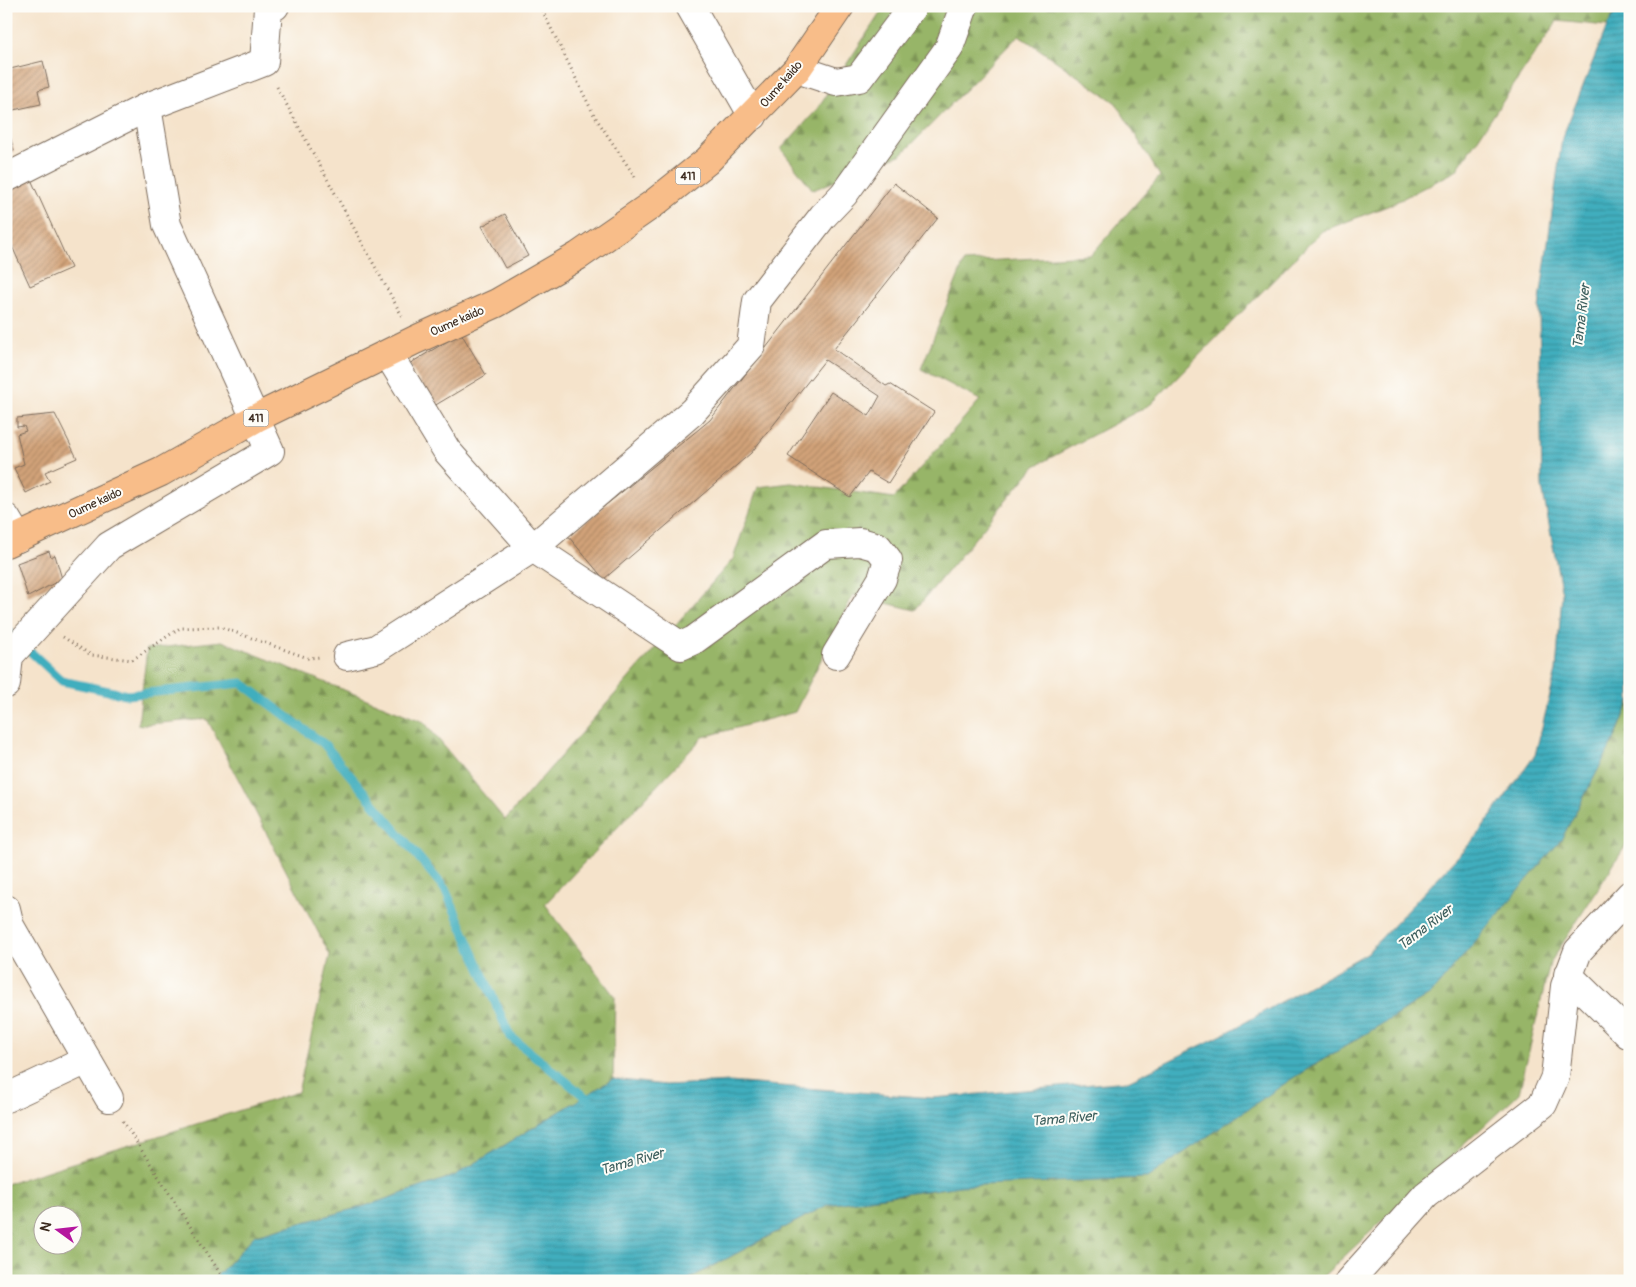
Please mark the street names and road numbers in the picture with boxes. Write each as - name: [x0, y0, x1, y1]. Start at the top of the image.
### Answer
- street label: Oume kaido: [757, 57, 806, 111]
- road number: 411: [676, 168, 700, 185]
- street label: Oume kaido: [428, 303, 487, 340]
- road number: 411: [244, 409, 268, 426]
- street label: Oume kaido: [66, 484, 125, 522]

